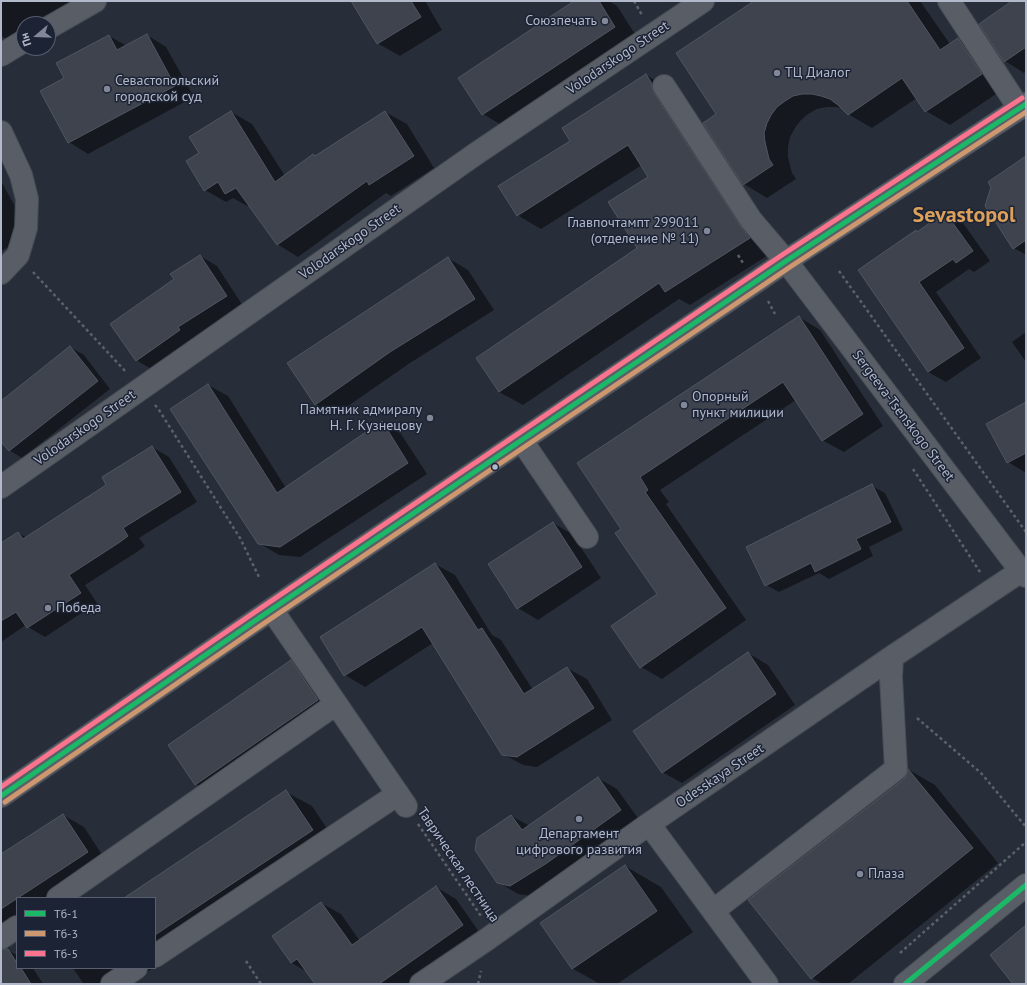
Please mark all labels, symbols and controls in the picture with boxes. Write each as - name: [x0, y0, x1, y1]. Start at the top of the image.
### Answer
- place label: Союзпечать: [525, 13, 597, 29]
- north arrow: [16, 16, 56, 56]
- marker: Союзпечать: [600, 16, 610, 26]
- street label: Volodarskogo Street: [564, 18, 672, 98]
- text: Пн: [17, 31, 34, 48]
- place label: ТЦ Диалог: [785, 65, 850, 81]
- marker: ТЦ Диалог: [772, 68, 782, 78]
- place label: Севастопольский городской суд: [115, 73, 219, 106]
- marker: Севастопольский городской суд: [102, 84, 112, 94]
- street label: Volodarskogo Street: [296, 201, 404, 283]
- district label: Sevastopol: [913, 203, 1015, 229]
- place label: Главпочтампт 299011 (отделение № 11): [567, 215, 699, 248]
- marker: Главпочтампт 299011 (отделение № 11): [702, 226, 712, 236]
- street label: Sergeeva-Tsenskogo Street: [848, 347, 958, 485]
- street label: Volodarskogo Street: [31, 387, 139, 469]
- place label: Опорный пункт милиции: [692, 389, 784, 422]
- marker: Опорный пункт милиции: [679, 400, 689, 410]
- place label: Памятник адмиралу Н. Г. Кузнецову: [300, 402, 422, 434]
- marker: Памятник адмиралу Н. Г. Кузнецову: [425, 413, 435, 423]
- unlabelled marker: [490, 462, 500, 472]
- place label: Победа: [56, 600, 102, 616]
- marker: Победа: [43, 603, 53, 613]
- street label: Odesskaya Street: [673, 740, 767, 812]
- street label: Таврическая лестница: [413, 804, 503, 926]
- marker: Департамент цифрового развития: [574, 814, 584, 824]
- place label: Департамент цифрового развития: [516, 826, 642, 858]
- place label: Плаза: [868, 866, 904, 882]
- marker: Плаза: [855, 869, 865, 879]
- legend: [16, 897, 156, 969]
- text: Тб-1: [54, 906, 78, 921]
- text: Тб-3: [54, 926, 78, 941]
- text: Тб-5: [54, 946, 78, 961]

